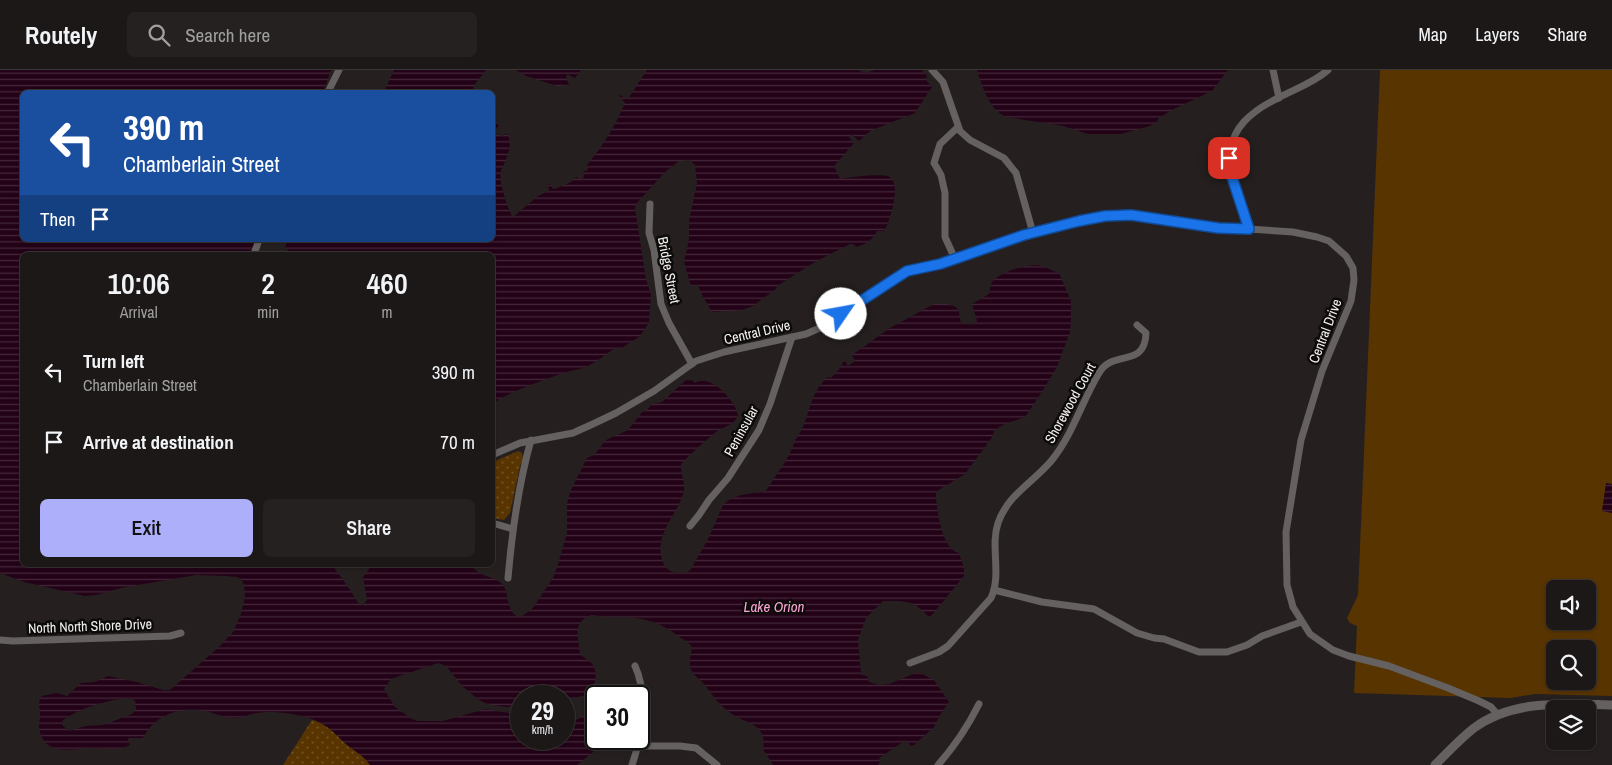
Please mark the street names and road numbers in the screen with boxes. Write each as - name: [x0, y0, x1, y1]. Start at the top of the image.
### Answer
- street label: Bridge Street: [654, 235, 684, 305]
- street label: Central Drive: [1304, 296, 1346, 366]
- street label: Central Drive: [722, 316, 792, 348]
- street label: Shorewood Court: [1040, 360, 1100, 446]
- street label: Peninsular: [720, 402, 762, 459]
- street label: North North Shore Drive: [28, 615, 152, 637]

